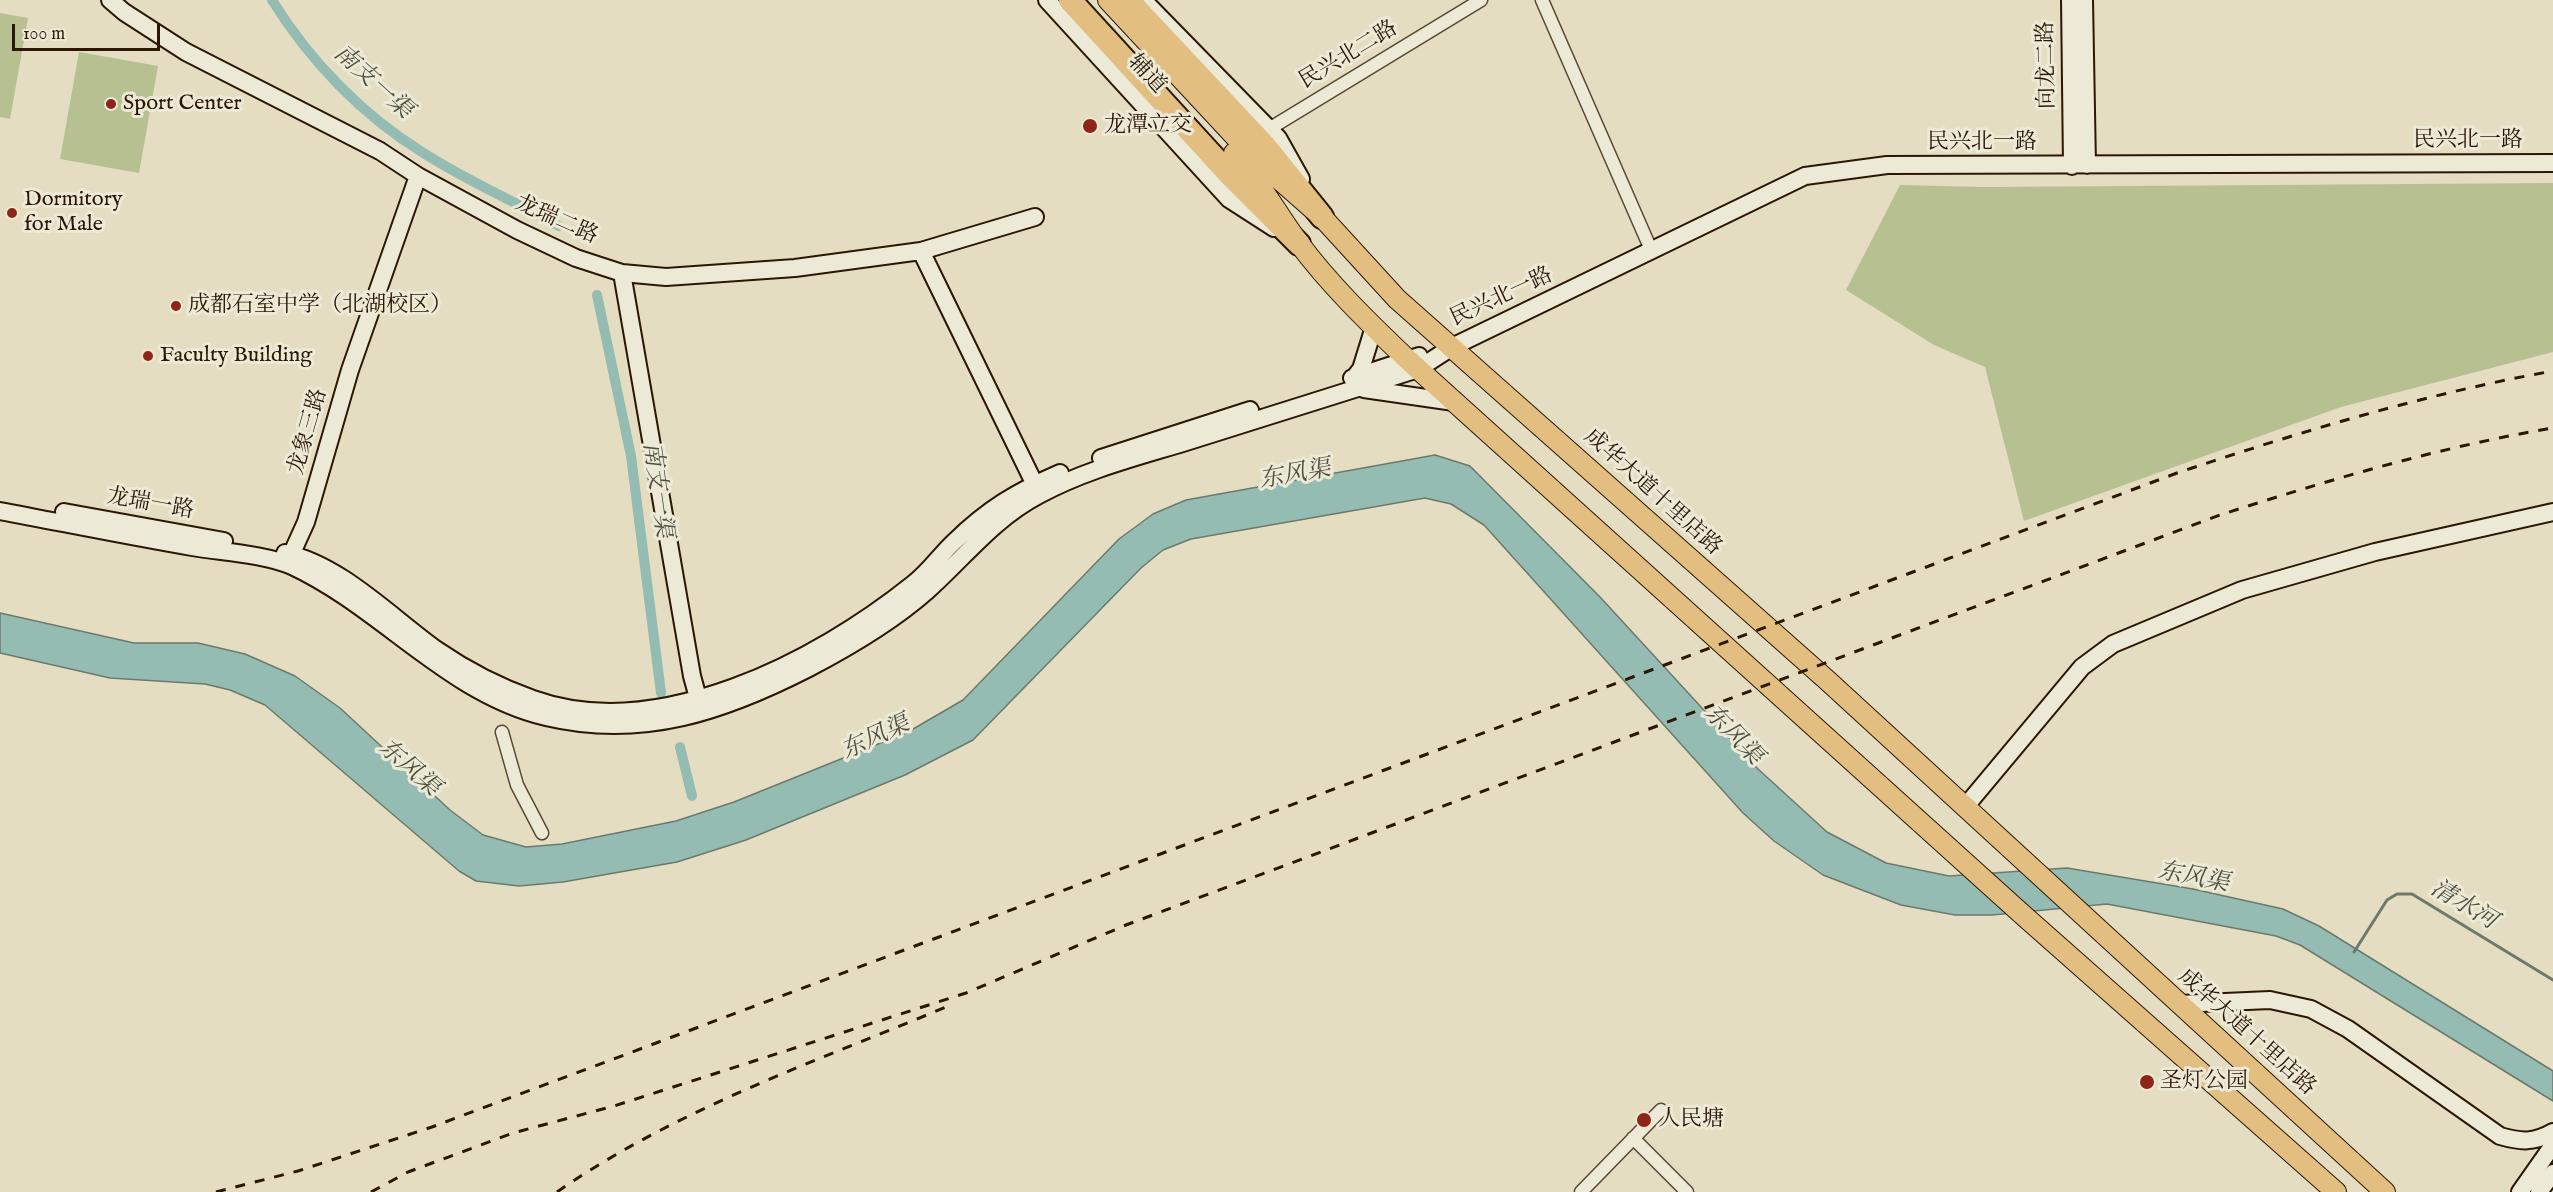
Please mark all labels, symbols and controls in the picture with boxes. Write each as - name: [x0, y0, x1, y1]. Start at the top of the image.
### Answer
- scale bar: [15, 12, 164, 50]
- street label: 民兴北二路: [1295, 16, 1403, 96]
- street label: 向龙二路: [2034, 21, 2062, 109]
- text: 100 m: [23, 23, 65, 46]
- water label: 南支一渠: [327, 40, 417, 126]
- street label: 辅道: [1121, 50, 1171, 100]
- place label: Sport Center: [123, 91, 242, 117]
- marker: Sport Center: [104, 97, 118, 111]
- place label: 龙潭立交: [1104, 113, 1192, 139]
- marker: 龙潭立交: [1081, 117, 1099, 135]
- street label: 民兴北一路: [2413, 128, 2523, 154]
- street label: 民兴北一路: [1927, 130, 2037, 156]
- place label: Dormitory for Male: [24, 187, 123, 238]
- street label: 龙瑞二路: [510, 191, 602, 251]
- marker: Dormitory for Male: [5, 206, 19, 220]
- street label: 民兴北一路: [1447, 263, 1557, 333]
- place label: 成都石室中学（北湖校区）: [188, 293, 452, 319]
- marker: 成都石室中学（北湖校区）: [169, 299, 183, 313]
- place label: Faculty Building: [160, 343, 312, 369]
- marker: Faculty Building: [141, 349, 155, 363]
- street label: 龙象三路: [284, 386, 334, 478]
- street label: 成华大道十里店路: [1578, 424, 1726, 562]
- water label: 南支一渠: [635, 440, 677, 540]
- water label: 东风渠: [1257, 456, 1333, 496]
- street label: 龙瑞一路: [104, 484, 196, 526]
- water label: 东风渠: [1697, 700, 1767, 772]
- water label: 东风渠: [837, 711, 915, 767]
- water label: 东风渠: [371, 735, 445, 803]
- water label: 东风渠: [2155, 858, 2231, 900]
- water label: 清水河: [2425, 875, 2501, 937]
- street label: 成华大道十里店路: [2172, 964, 2320, 1102]
- place label: 圣灯公园: [2160, 1069, 2248, 1095]
- marker: 圣灯公园: [2138, 1073, 2156, 1091]
- place label: 人民塘: [1658, 1107, 1724, 1133]
- marker: 人民塘: [1635, 1111, 1653, 1129]

